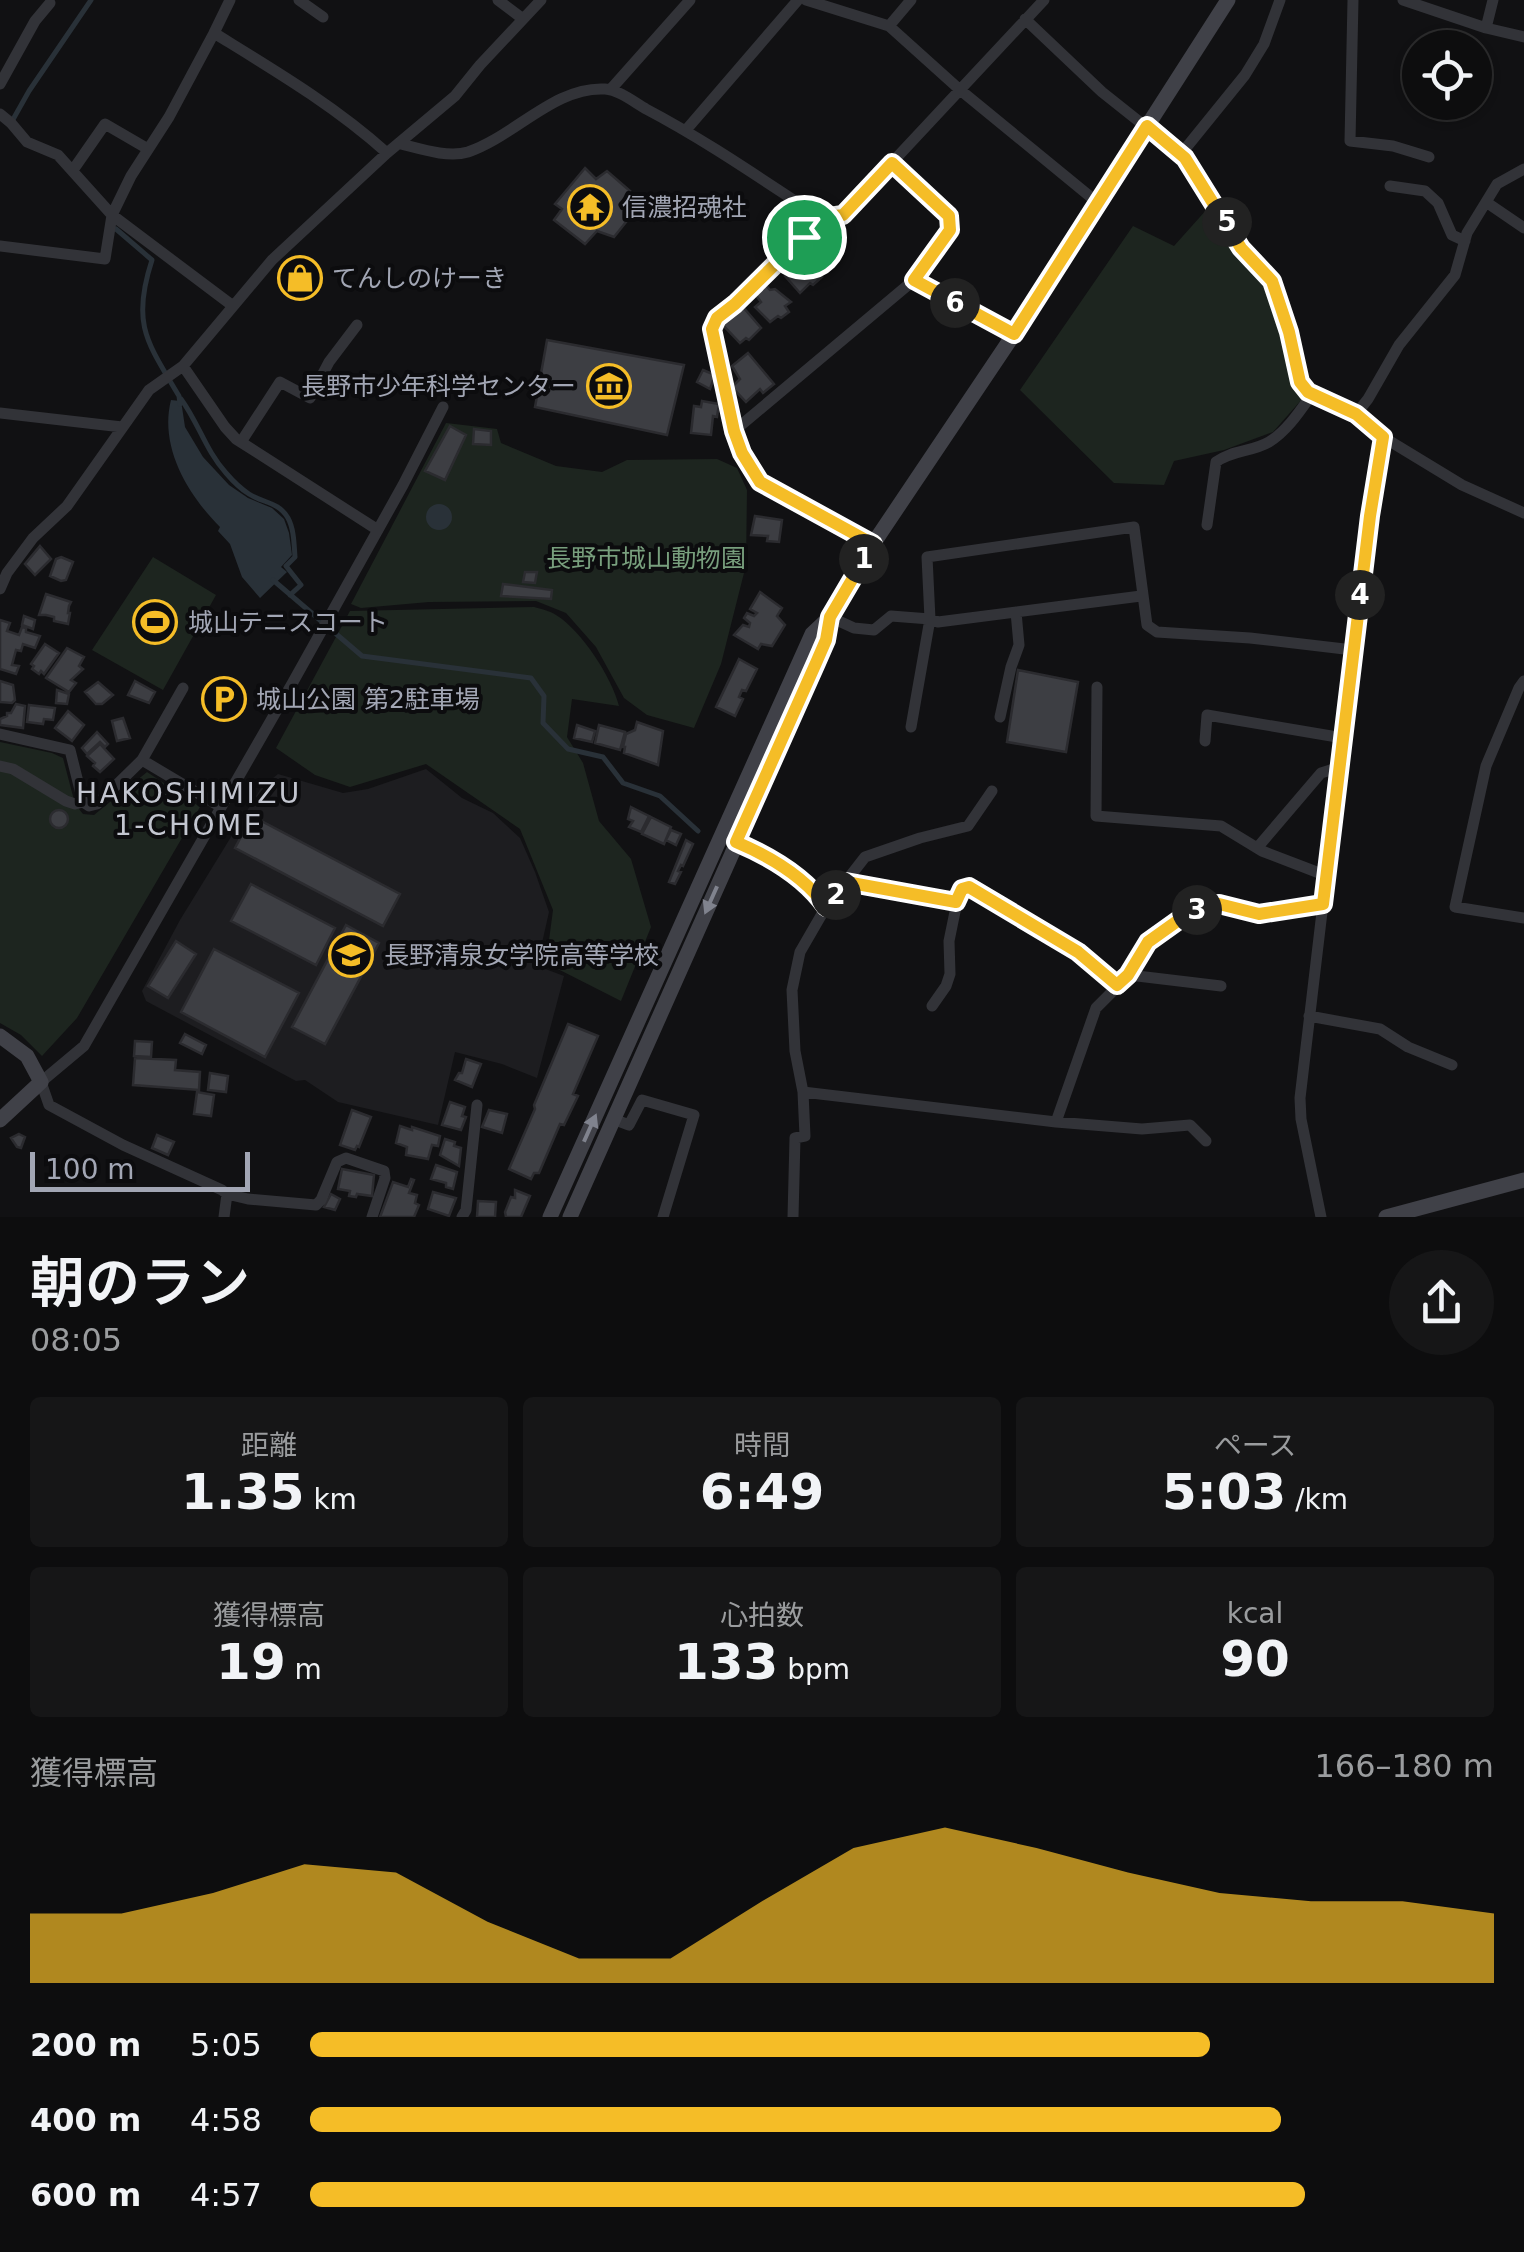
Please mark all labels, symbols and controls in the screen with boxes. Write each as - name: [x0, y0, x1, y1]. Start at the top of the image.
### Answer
- map controls: [1402, 30, 1492, 120]
- button: locate: [1402, 30, 1492, 120]
- temple icon: 信濃招魂社: [567, 184, 613, 230]
- place label: 信濃招魂社: [622, 193, 747, 222]
- pin: [762, 195, 847, 280]
- pin: 5: [1202, 197, 1252, 247]
- text: 5: [1217, 205, 1237, 238]
- icon: arrive: [777, 210, 832, 265]
- shop icon: てんしのけーき: [277, 255, 323, 301]
- place label: てんしのけーき: [332, 264, 507, 293]
- pin: 6: [930, 278, 980, 328]
- text: 6: [945, 286, 965, 319]
- museum icon: 長野市少年科学センター: [586, 363, 632, 409]
- place label: 長野市少年科学センター: [301, 372, 576, 401]
- pin: 1: [839, 534, 889, 584]
- text: 1: [854, 542, 874, 575]
- park label: 長野市城山動物園: [546, 544, 746, 573]
- pin: 4: [1335, 570, 1385, 620]
- text: 4: [1350, 578, 1370, 611]
- sports icon: 城山テニスコート: [132, 599, 178, 645]
- place label: 城山テニスコート: [188, 608, 388, 637]
- parking icon: 城山公園 第2駐車場: [201, 676, 247, 722]
- place label: 城山公園 第2駐車場: [256, 685, 480, 714]
- district label: HAKOSHIMIZU 1-CHOME: [76, 777, 302, 842]
- pin: 2: [811, 870, 861, 920]
- text: 2: [826, 878, 846, 911]
- one-way arrow: [703, 885, 719, 915]
- pin: 3: [1172, 885, 1222, 935]
- text: 3: [1187, 893, 1207, 926]
- school or university icon: 長野清泉女学院高等学校: [328, 932, 374, 978]
- place label: 長野清泉女学院高等学校: [384, 941, 659, 970]
- one-way arrow: [582, 1113, 599, 1142]
- scale bar: [30, 1147, 250, 1192]
- text: 100 m: [45, 1153, 135, 1186]
- button: share: [1389, 1250, 1494, 1355]
- text: 朝のラン: [30, 1251, 250, 1315]
- text: 08:05: [30, 1321, 122, 1359]
- text: 距離: [241, 1429, 297, 1462]
- text: 時間: [734, 1429, 790, 1462]
- text: ペース: [1214, 1429, 1296, 1462]
- text: 1.35: [181, 1463, 304, 1521]
- text: 6:49: [700, 1463, 824, 1521]
- text: 5:03: [1162, 1463, 1286, 1521]
- text: km: [304, 1483, 357, 1516]
- text: /km: [1286, 1483, 1348, 1516]
- text: kcal: [1227, 1597, 1283, 1630]
- text: 獲得標高: [213, 1599, 325, 1632]
- text: 心拍数: [720, 1599, 804, 1632]
- text: 90: [1220, 1630, 1290, 1688]
- text: 19: [216, 1633, 286, 1691]
- text: 133: [674, 1633, 778, 1691]
- text: m: [286, 1653, 322, 1686]
- text: bpm: [778, 1653, 850, 1686]
- text: 166–180 m: [1315, 1747, 1494, 1785]
- text: 獲得標高: [30, 1754, 158, 1792]
- text: 200 m: [30, 2026, 141, 2064]
- text: 5:05: [190, 2026, 262, 2064]
- text: 400 m: [30, 2101, 141, 2139]
- text: 4:58: [190, 2101, 262, 2139]
- text: 600 m: [30, 2176, 141, 2214]
- text: 4:57: [190, 2176, 262, 2214]

